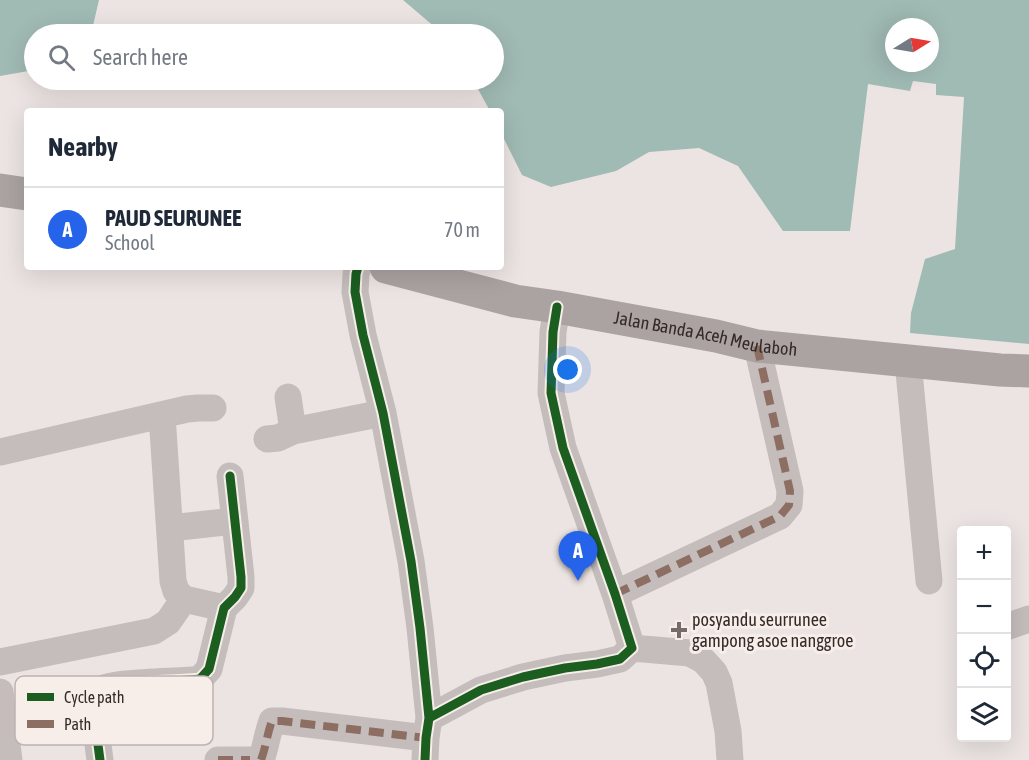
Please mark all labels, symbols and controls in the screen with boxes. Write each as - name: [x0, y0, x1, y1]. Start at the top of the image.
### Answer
- north arrow: [885, 18, 939, 72]
- search box: [24, 24, 504, 90]
- icon: search: [45, 41, 78, 74]
- text: Search here: [93, 44, 188, 70]
- text: Nearby: [48, 132, 118, 162]
- text: PAUD SEURUNEE: [105, 205, 241, 231]
- text: A: [63, 218, 72, 241]
- text: 70 m: [444, 218, 480, 241]
- text: School: [105, 231, 155, 254]
- street label: Jalan Banda Aceh Meulaboh: [612, 307, 798, 360]
- your location: [553, 355, 582, 384]
- map controls: [957, 526, 1011, 742]
- button: +: [957, 526, 1011, 580]
- pin: A: [558, 532, 598, 581]
- button: −: [957, 580, 1011, 634]
- place label: posyandu seurrunee gampong asoe nanggroe: [692, 609, 853, 651]
- marker: posyandu seurrunee gampong asoe nanggroe: [670, 621, 688, 639]
- button: locate: [957, 634, 1011, 688]
- legend: [15, 676, 213, 745]
- text: Cycle path: [64, 688, 124, 707]
- button: layers: [957, 688, 1011, 742]
- text: Path: [64, 715, 91, 733]

